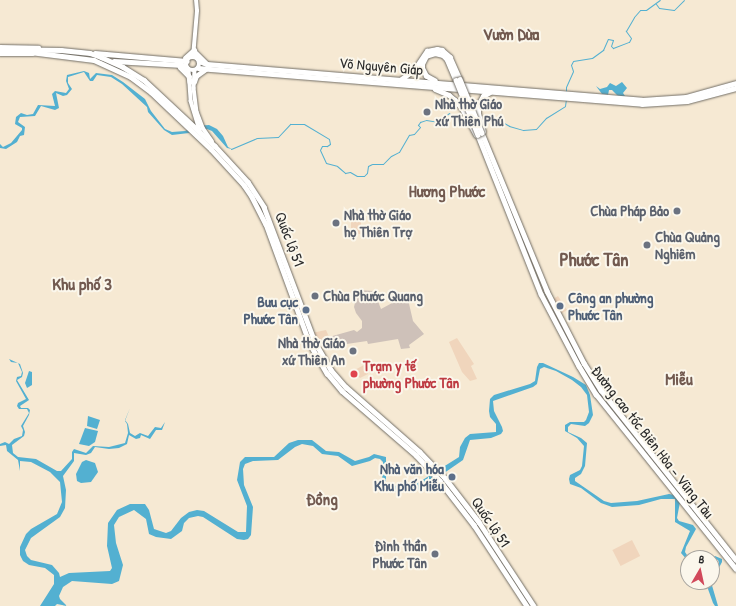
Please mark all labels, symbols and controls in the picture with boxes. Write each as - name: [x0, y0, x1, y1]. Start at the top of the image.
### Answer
- district label: Vườn Dừa: [483, 24, 539, 44]
- street label: Võ Nguyên Giáp: [338, 53, 424, 79]
- place label: Nhà thờ Giáo xứ Thiên Phú: [435, 94, 504, 129]
- marker: Nhà thờ Giáo xứ Thiên Phú: [422, 107, 432, 117]
- district label: Hương Phước: [409, 181, 485, 201]
- place label: Chùa Pháp Bảo: [590, 202, 669, 220]
- place label: Nhà thờ Giáo họ Thiên Trợ: [344, 205, 412, 240]
- marker: Chùa Pháp Bảo: [672, 206, 682, 216]
- street label: Quốc lộ 51: [271, 209, 309, 269]
- marker: Nhà thờ Giáo họ Thiên Trợ: [331, 218, 341, 228]
- place label: Chùa Quảng Nghiêm: [655, 227, 720, 262]
- marker: Chùa Quảng Nghiêm: [642, 240, 652, 250]
- district label: Phước Tân: [559, 249, 629, 271]
- district label: Khu phố 3: [52, 274, 112, 294]
- place label: Chùa Phước Quang: [323, 287, 423, 305]
- place label: Công an phường Phước Tân: [568, 288, 653, 323]
- marker: Chùa Phước Quang: [310, 291, 320, 301]
- place label: Bưu cục Phước Tân: [243, 292, 298, 327]
- marker: Công an phường Phước Tân: [555, 301, 565, 311]
- marker: Bưu cục Phước Tân: [301, 305, 311, 315]
- place label: Nhà thờ Giáo xứ Thiên An: [278, 333, 345, 368]
- marker: Nhà thờ Giáo xứ Thiên An: [348, 346, 358, 356]
- place label: Trạm y tế phường Phước Tân: [363, 356, 459, 391]
- street label: Đường cao tốc Biên Hòa – Vũng Tàu: [588, 362, 718, 522]
- marker: Trạm y tế phường Phước Tân: [348, 368, 360, 380]
- district label: Miễu: [665, 369, 693, 389]
- place label: Nhà văn hóa Khu phố Miễu: [374, 459, 444, 494]
- marker: Nhà văn hóa Khu phố Miễu: [447, 472, 457, 482]
- district label: Đồng: [306, 489, 338, 509]
- street label: Quốc lộ 51: [468, 494, 514, 550]
- place label: Đình thần Phước Tân: [372, 536, 427, 571]
- marker: Đình thần Phước Tân: [430, 549, 440, 559]
- north arrow: [680, 550, 720, 590]
- text: B: [698, 552, 706, 566]

